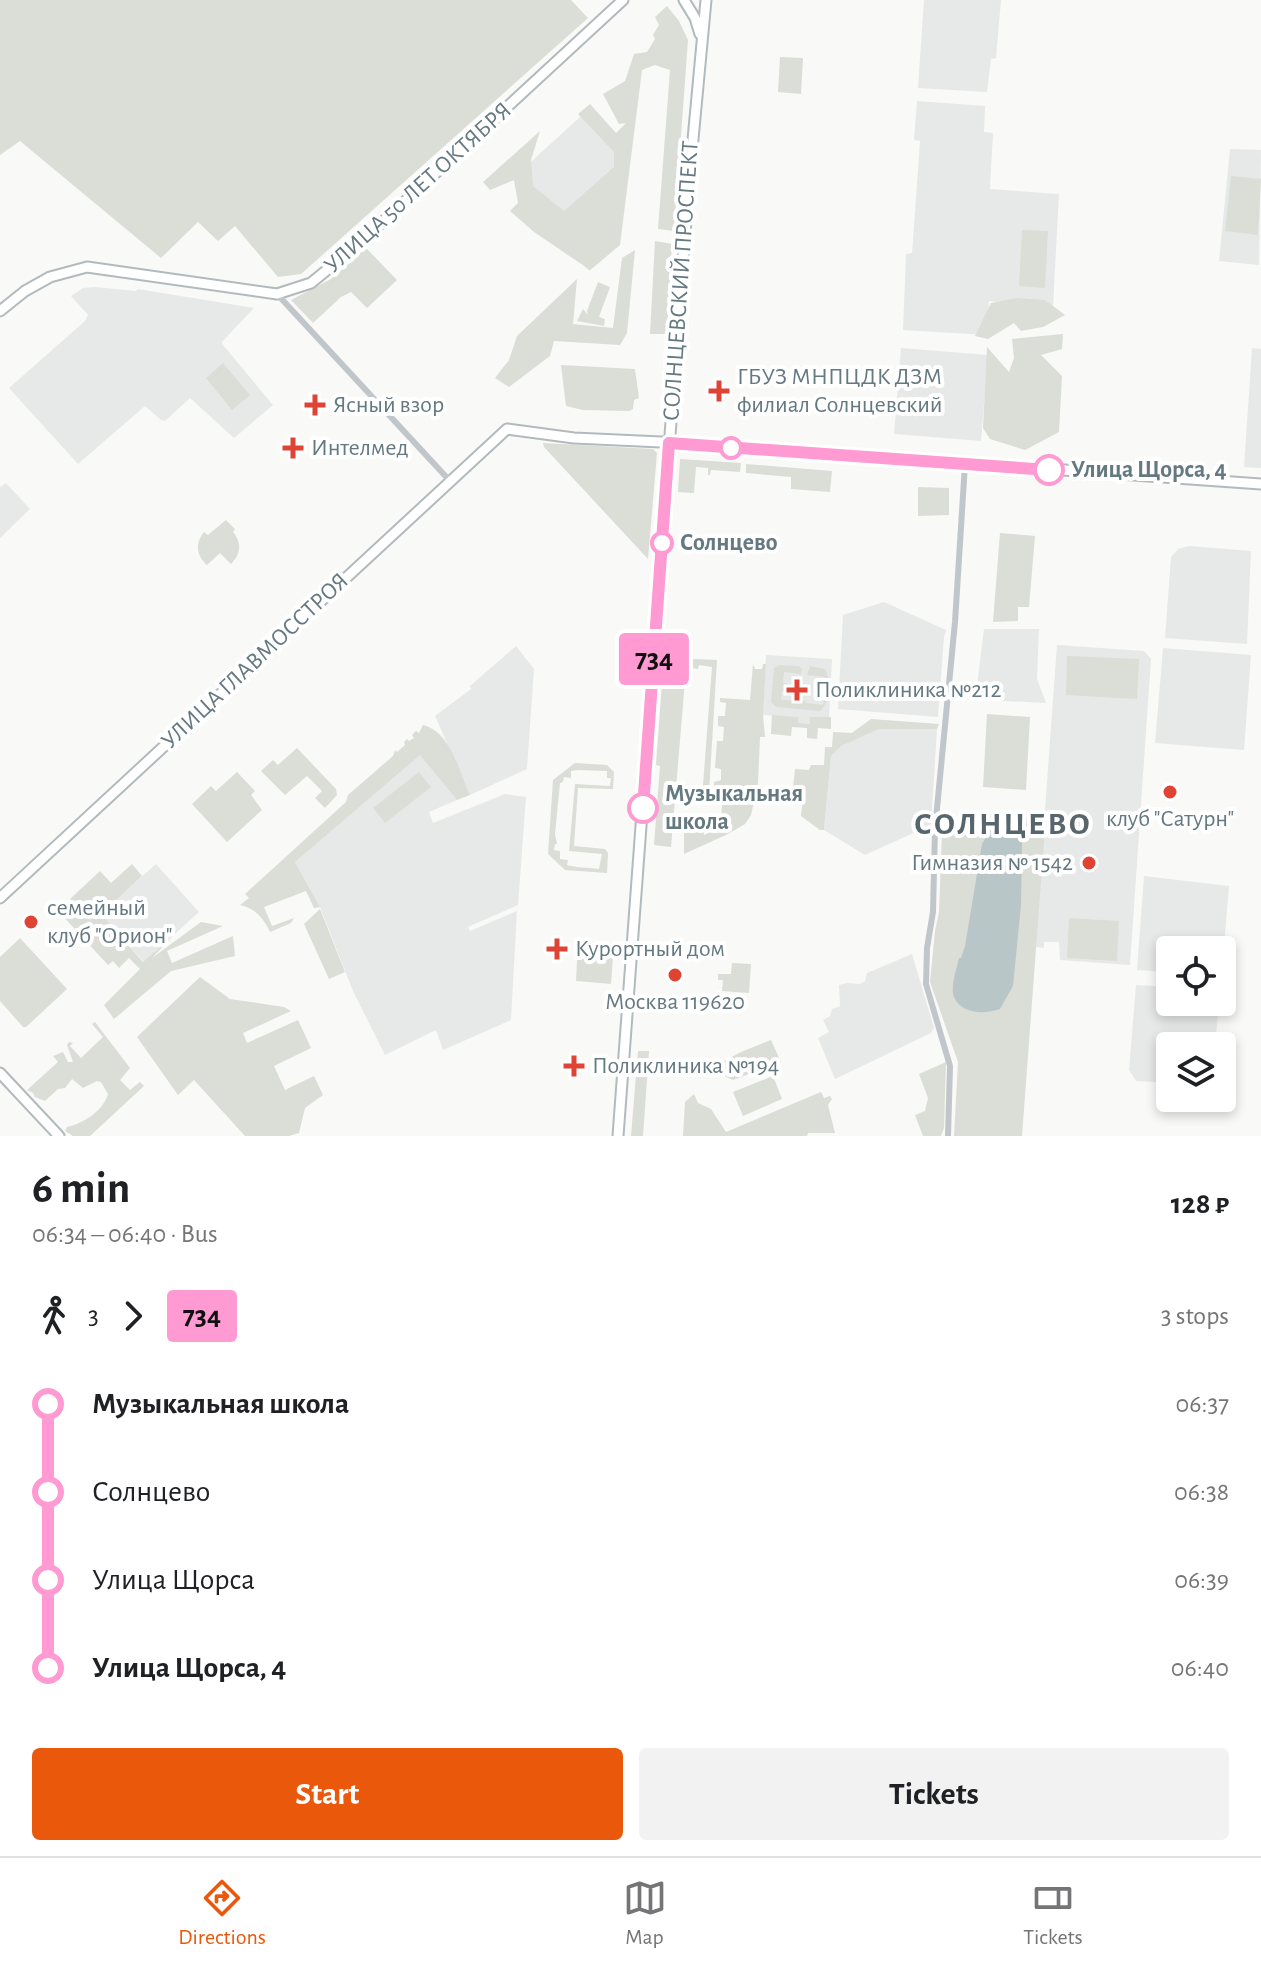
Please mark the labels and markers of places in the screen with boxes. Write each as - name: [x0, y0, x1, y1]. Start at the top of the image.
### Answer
- place label: ГБУЗ МНПЦДК ДЗМ филиал Солнцевский: [737, 365, 943, 417]
- marker: ГБУЗ МНПЦДК ДЗМ филиал Солнцевский: [708, 380, 730, 402]
- place label: Ясный взор: [333, 393, 444, 417]
- marker: Ясный взор: [304, 394, 326, 416]
- place label: Интелмед: [311, 436, 409, 460]
- marker: Интелмед: [282, 437, 304, 459]
- unlabelled marker: [720, 437, 742, 459]
- marker: Улица Щорса, 4: [1034, 455, 1064, 485]
- place label: Улица Щорса, 4: [1071, 458, 1226, 482]
- place label: Солнцево: [680, 531, 778, 555]
- marker: Солнцево: [651, 532, 673, 554]
- place label: Поликлиника №212: [815, 678, 1001, 702]
- marker: Поликлиника №212: [786, 679, 808, 701]
- place label: Музыкальная школа: [665, 782, 803, 834]
- marker: клуб "Сатурн": [1161, 783, 1179, 801]
- marker: Музыкальная школа: [628, 793, 658, 823]
- place label: клуб "Сатурн": [1106, 807, 1234, 831]
- place label: Гимназия № 1542: [911, 851, 1073, 875]
- marker: Гимназия № 1542: [1080, 854, 1098, 872]
- place label: семейный клуб "Орион": [47, 896, 172, 948]
- marker: семейный клуб "Орион": [22, 913, 40, 931]
- place label: Курортный дом: [575, 937, 725, 961]
- marker: Курортный дом: [546, 938, 568, 960]
- marker: Москва 119620: [666, 966, 684, 984]
- place label: Москва 119620: [605, 990, 745, 1014]
- place label: Поликлиника №194: [592, 1054, 779, 1078]
- marker: Поликлиника №194: [563, 1055, 585, 1077]

